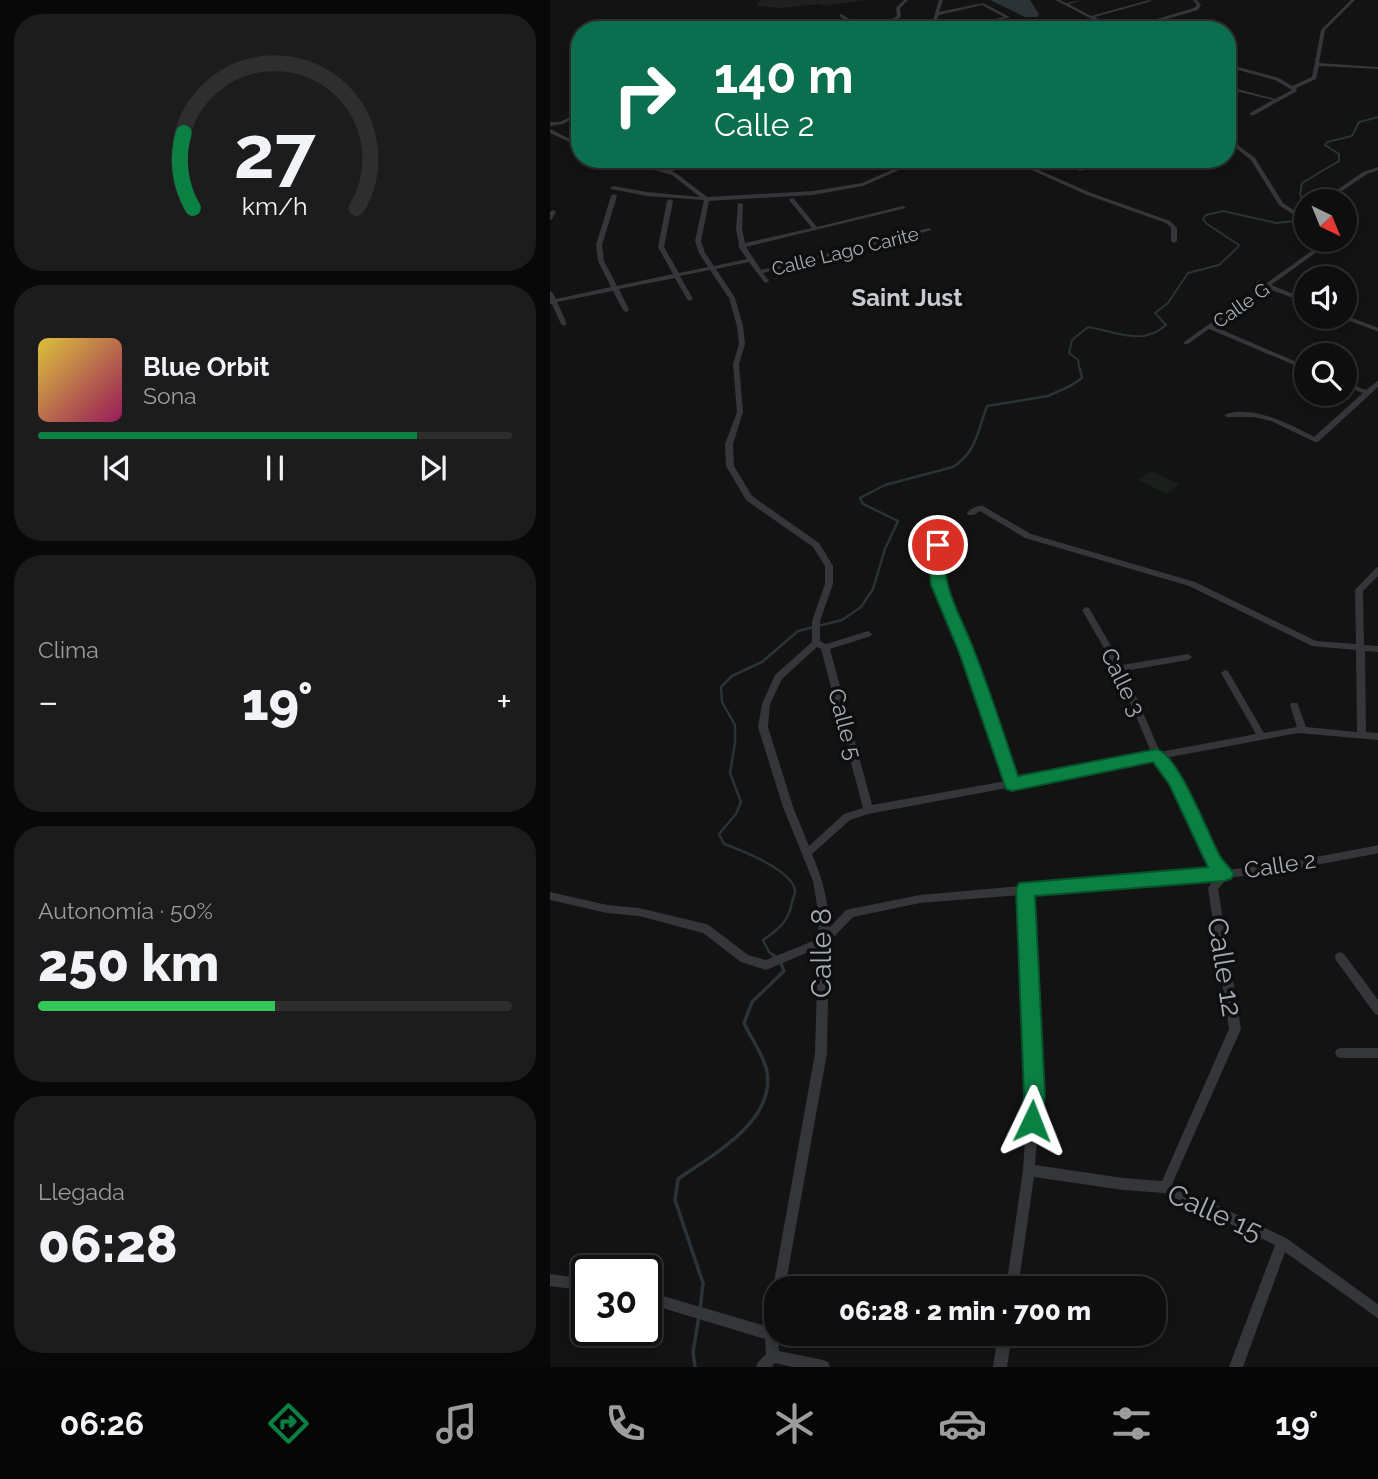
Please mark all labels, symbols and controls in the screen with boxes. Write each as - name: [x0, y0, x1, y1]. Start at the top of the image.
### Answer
- text: 140 m: [714, 47, 854, 104]
- icon: right: [599, 49, 690, 140]
- text: Calle 2: [714, 106, 814, 143]
- text: 27: [234, 111, 316, 196]
- north arrow: [1294, 189, 1357, 252]
- map controls: [1294, 189, 1357, 406]
- text: km/h: [242, 191, 308, 221]
- street label: Calle Lago Carite: [769, 222, 921, 280]
- button: sound: [1294, 266, 1357, 329]
- street label: Calle G: [1209, 278, 1273, 332]
- district label: Saint Just: [852, 283, 962, 312]
- button: search: [1294, 343, 1357, 406]
- text: Blue Orbit: [143, 352, 270, 382]
- text: Sona: [143, 382, 197, 409]
- icon: previous: [98, 449, 136, 487]
- icon: pause: [256, 449, 294, 487]
- icon: next: [414, 449, 452, 487]
- pin: [908, 515, 968, 575]
- icon: arrive: [919, 526, 957, 564]
- text: Clima: [38, 636, 99, 663]
- street label: Calle 3: [1095, 643, 1151, 720]
- text: 19°: [242, 671, 313, 732]
- text: −: [38, 679, 58, 724]
- text: +: [496, 679, 512, 724]
- street label: Calle 5: [823, 685, 868, 762]
- street label: Calle 2: [1242, 846, 1318, 883]
- text: Autonomía · 50%: [38, 897, 213, 924]
- street label: Calle 8: [805, 908, 838, 998]
- street label: Calle 12: [1200, 915, 1249, 1019]
- text: 250 km: [38, 932, 219, 993]
- position arrow: [995, 1084, 1069, 1158]
- street label: Calle 15: [1162, 1177, 1267, 1248]
- text: Llegada: [38, 1178, 125, 1205]
- text: 06:28: [38, 1213, 178, 1274]
- speed limit sign: 30: [571, 1255, 662, 1346]
- text: 06:28 · 2 min · 700 m: [839, 1296, 1091, 1326]
- icon: directions: [264, 1399, 313, 1448]
- icon: music: [432, 1399, 481, 1448]
- icon: phone: [601, 1399, 650, 1448]
- icon: climate: [770, 1399, 819, 1448]
- icon: car: [938, 1399, 987, 1448]
- icon: filters: [1107, 1399, 1156, 1448]
- text: 06:26: [60, 1405, 144, 1442]
- text: 19°: [1275, 1405, 1318, 1442]

